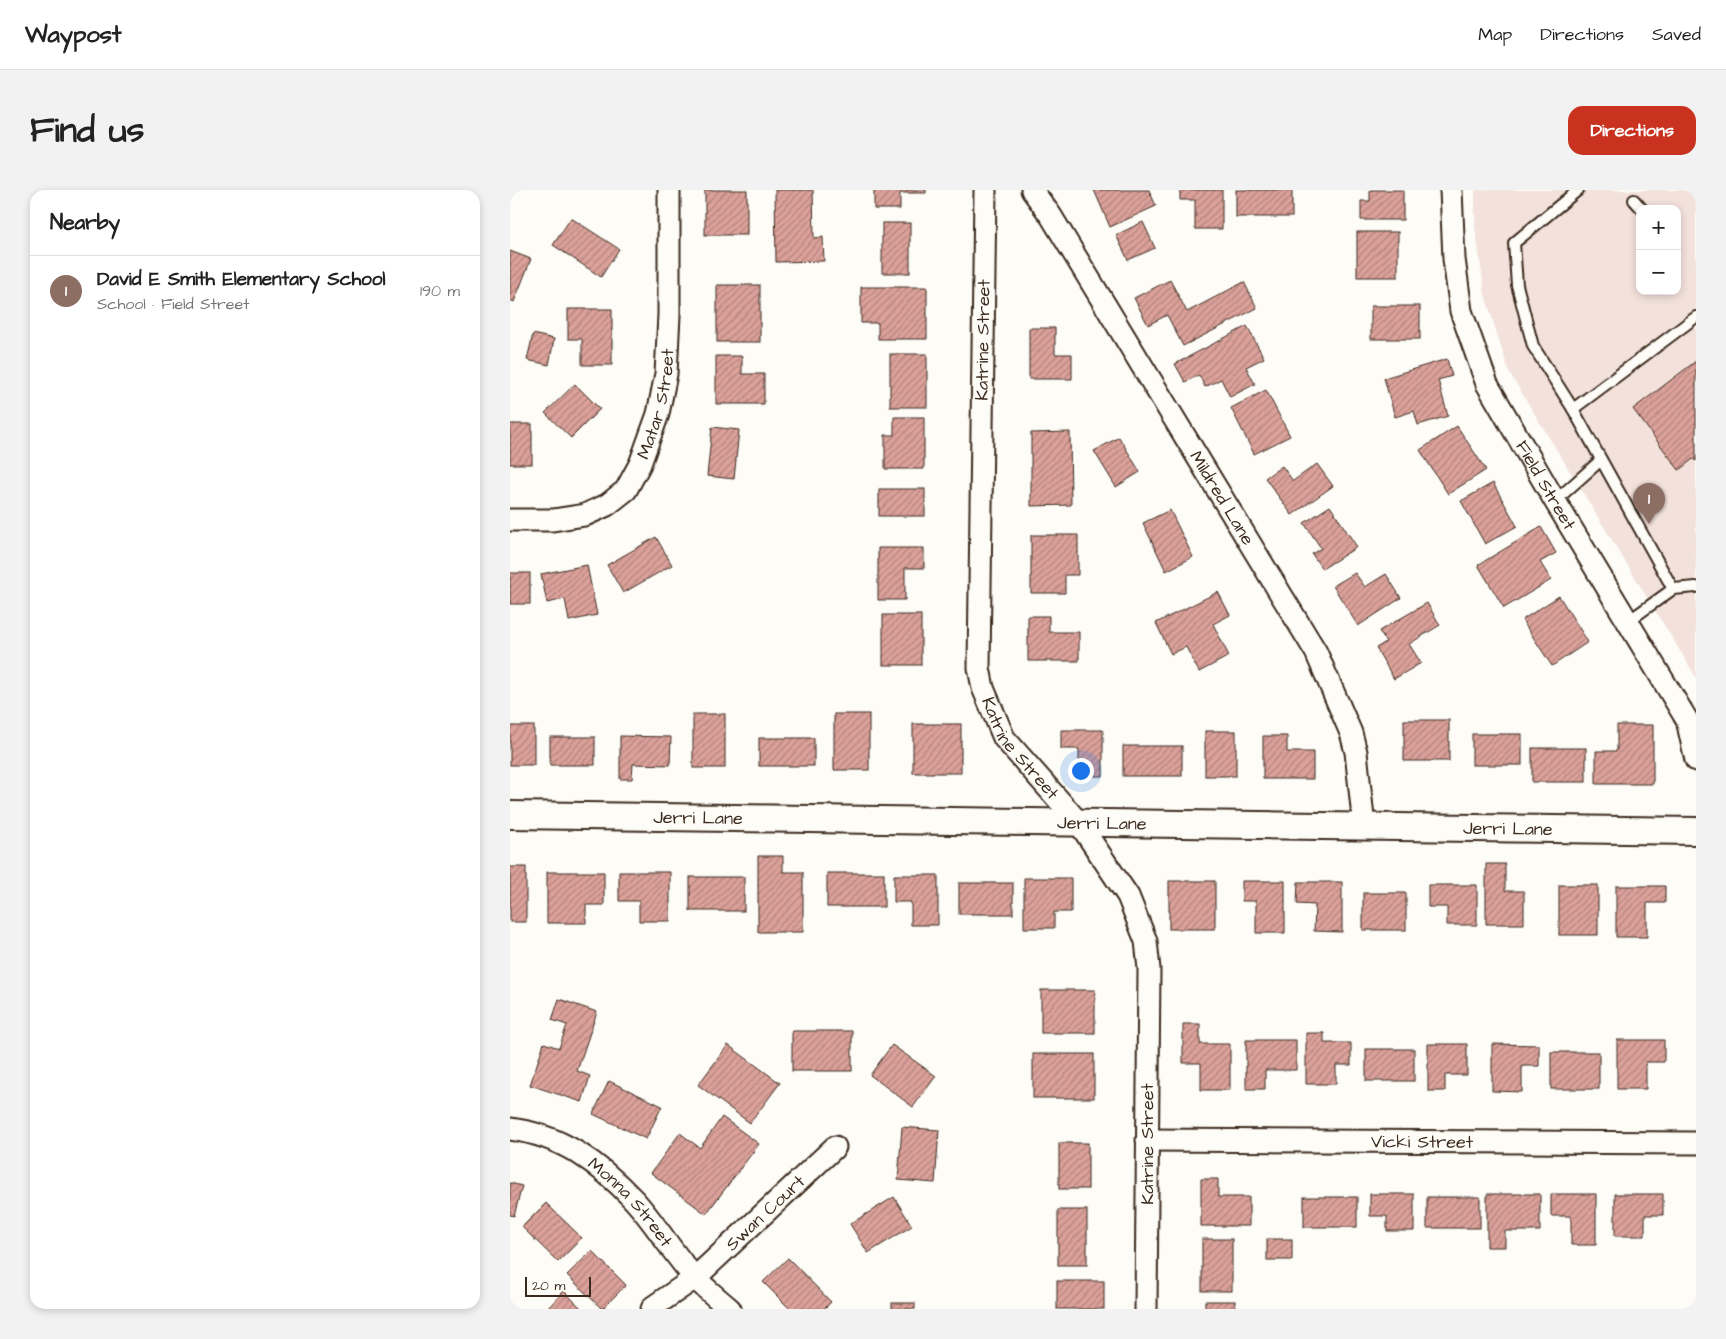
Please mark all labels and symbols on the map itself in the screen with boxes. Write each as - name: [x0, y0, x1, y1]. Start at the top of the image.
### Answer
- street label: Katrine Street: [969, 278, 997, 401]
- street label: Matar Street: [630, 347, 680, 463]
- street label: Field Street: [1510, 436, 1582, 535]
- street label: Mildred Lane: [1184, 446, 1261, 550]
- pin: 1: [1633, 483, 1665, 524]
- street label: Katrine Street: [976, 693, 1066, 805]
- your location: [1068, 758, 1094, 784]
- street label: Jerri Lane: [653, 804, 743, 831]
- street label: Jerri Lane: [1057, 810, 1147, 836]
- street label: Jerri Lane: [1463, 815, 1553, 842]
- street label: Katrine Street: [1135, 1083, 1160, 1205]
- street label: Vicki Street: [1371, 1129, 1474, 1154]
- street label: Monna Street: [583, 1151, 679, 1253]
- street label: Swan Court: [720, 1169, 811, 1256]
- scale bar: [525, 1274, 591, 1297]

